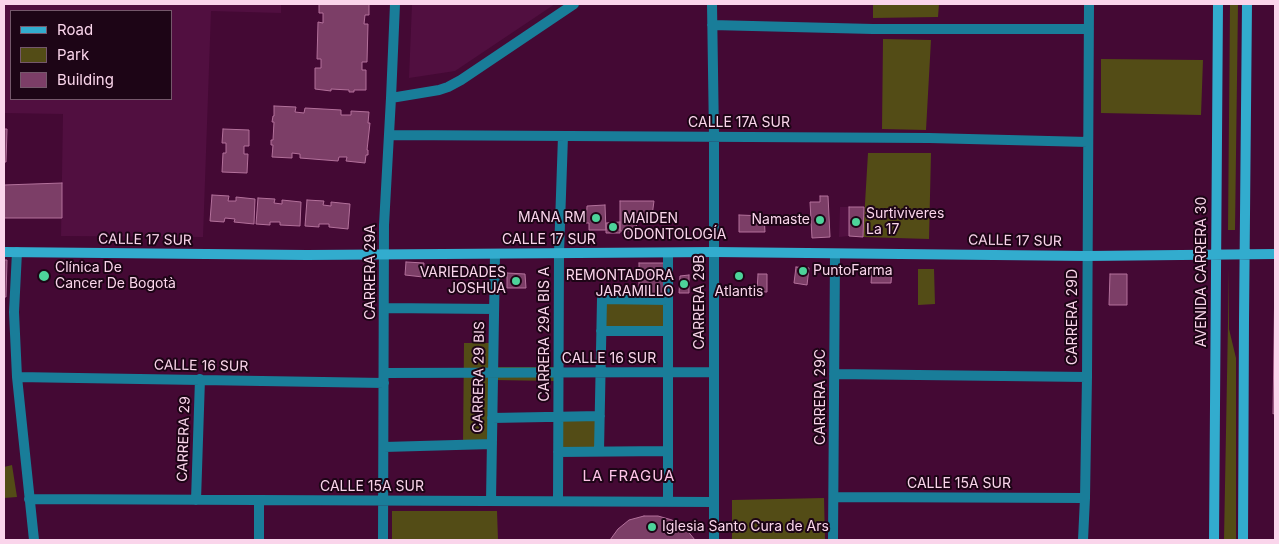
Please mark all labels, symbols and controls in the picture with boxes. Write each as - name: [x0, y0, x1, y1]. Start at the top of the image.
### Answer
- legend: [10, 10, 172, 100]
- text: Road: [57, 20, 93, 39]
- text: Park: [57, 45, 89, 64]
- text: Building: [57, 70, 114, 89]
- street label: CALLE 17A SUR: [688, 115, 790, 131]
- street label: AVENIDA CARRERA 30: [1194, 197, 1210, 347]
- place label: Surtiviveres La 17: [866, 206, 944, 238]
- place label: MANA RM: [518, 210, 586, 226]
- place label: MAIDEN ODONTOLOGÍA: [623, 211, 726, 243]
- marker: MANA RM: [590, 212, 602, 224]
- place label: Namaste: [751, 212, 810, 228]
- marker: Namaste: [814, 214, 826, 226]
- marker: Surtiviveres La 17: [850, 216, 862, 228]
- marker: MAIDEN ODONTOLOGÍA: [607, 221, 619, 233]
- street label: CARRERA 29A: [363, 224, 379, 320]
- street label: CALLE 17 SUR: [98, 231, 192, 249]
- street label: CALLE 17 SUR: [502, 232, 596, 248]
- street label: CALLE 17 SUR: [968, 232, 1062, 250]
- street label: CARRERA 29B: [692, 254, 708, 350]
- place label: Clínica De Cancer De Bogotà: [55, 260, 176, 292]
- place label: PuntoFarma: [813, 263, 893, 279]
- place label: VARIEDADES JOSHUA: [420, 265, 506, 298]
- marker: PuntoFarma: [797, 265, 809, 277]
- street label: CARRERA 29A BIS A: [537, 267, 553, 401]
- place label: REMONTADORA JARAMILLO: [566, 268, 674, 300]
- marker: Clínica De Cancer De Bogotà: [37, 269, 51, 283]
- street label: CARRERA 29D: [1065, 269, 1081, 365]
- marker: Atlantis: [733, 270, 745, 282]
- marker: VARIEDADES JOSHUA: [510, 275, 522, 287]
- marker: REMONTADORA JARAMILLO: [678, 278, 690, 290]
- place label: Atlantis: [715, 284, 763, 300]
- street label: CARRERA 29 BIS: [470, 321, 488, 433]
- street label: CARRERA 29C: [813, 349, 829, 445]
- street label: CALLE 16 SUR: [562, 351, 656, 367]
- street label: CALLE 16 SUR: [154, 357, 248, 375]
- street label: CARRERA 29: [174, 396, 194, 482]
- district label: LA FRAGUA: [581, 467, 677, 485]
- street label: CALLE 15A SUR: [907, 476, 1011, 492]
- street label: CALLE 15A SUR: [320, 479, 424, 495]
- place label: Iglesia Santo Cura de Ars: [662, 519, 829, 535]
- marker: Iglesia Santo Cura de Ars: [646, 521, 658, 533]

